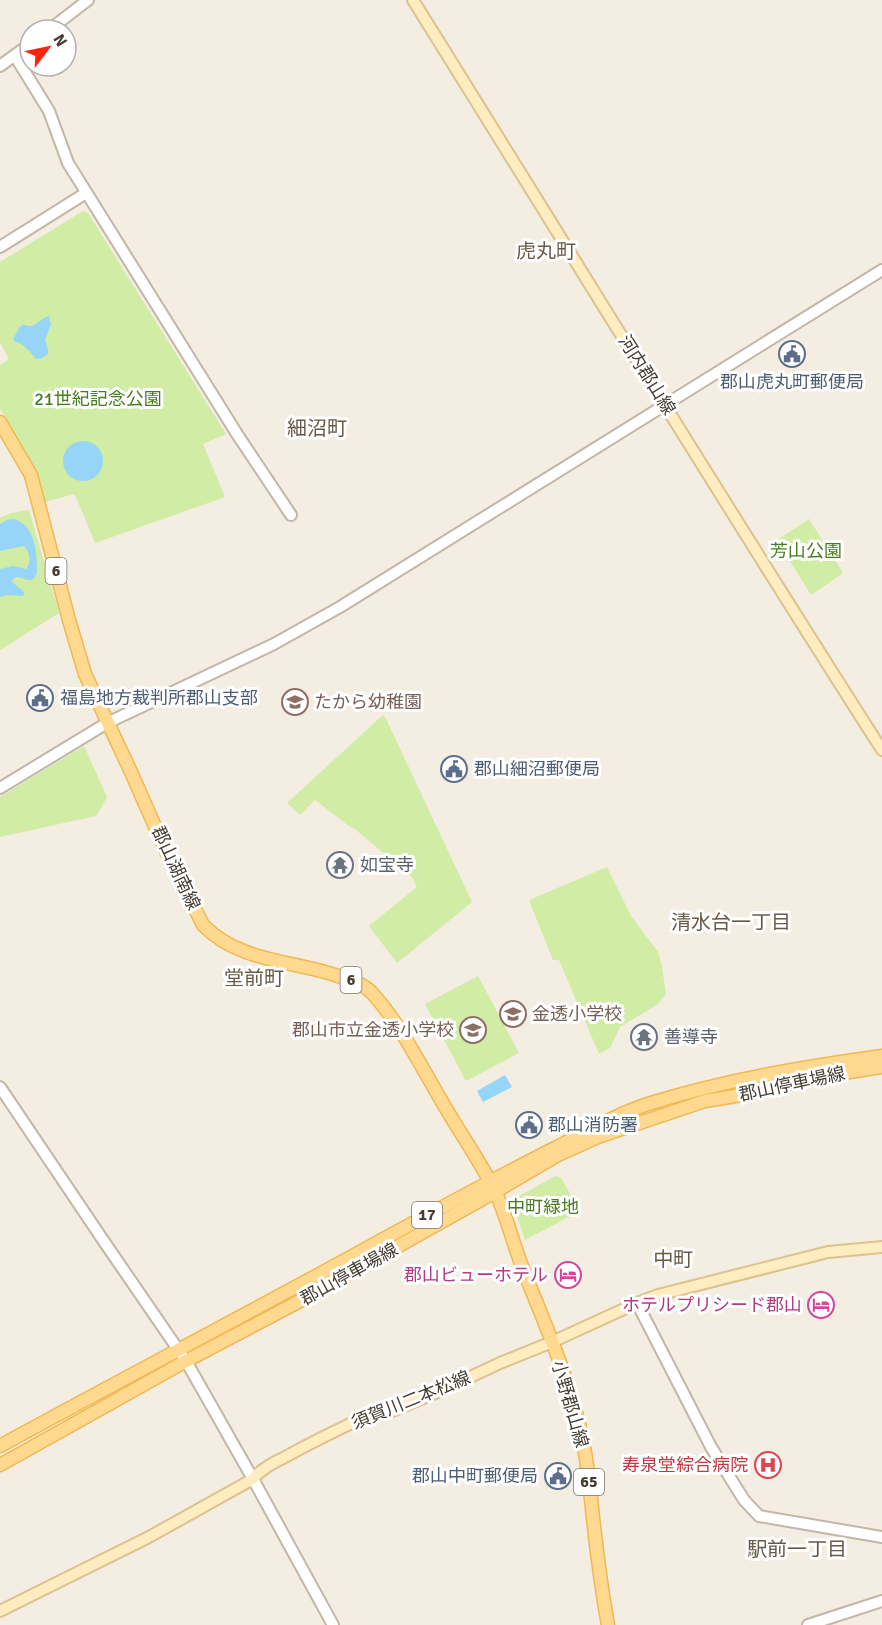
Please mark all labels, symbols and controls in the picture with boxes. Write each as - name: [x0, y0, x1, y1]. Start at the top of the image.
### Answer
- north arrow: [18, 18, 78, 78]
- text: N: [48, 31, 71, 51]
- district label: 虎丸町: [516, 239, 576, 264]
- street label: 河内郡山線: [614, 331, 680, 419]
- public building icon: 郡山虎丸町郵便局: [777, 339, 807, 369]
- place label: 郡山虎丸町郵便局: [720, 371, 864, 393]
- park label: 21世紀記念公園: [34, 388, 162, 410]
- district label: 細沼町: [287, 416, 347, 441]
- park label: 芳山公園: [770, 540, 842, 562]
- road number: 6: [46, 558, 66, 584]
- public building icon: 福島地方裁判所郡山支部: [25, 683, 55, 713]
- place label: 福島地方裁判所郡山支部: [60, 687, 258, 709]
- school or university icon: たから幼稚園: [280, 687, 310, 717]
- place label: たから幼稚園: [314, 691, 422, 713]
- public building icon: 郡山細沼郵便局: [439, 754, 469, 784]
- place label: 郡山細沼郵便局: [474, 758, 600, 780]
- street label: 郡山湖南線: [147, 823, 205, 913]
- temple icon: 如宝寺: [325, 850, 355, 880]
- place label: 如宝寺: [360, 854, 414, 876]
- district label: 清水台一丁目: [671, 910, 791, 935]
- district label: 堂前町: [224, 966, 284, 991]
- road number: 6: [340, 967, 362, 993]
- school or university icon: 金透小学校: [498, 999, 528, 1029]
- place label: 金透小学校: [532, 1003, 622, 1025]
- school or university icon: 郡山市立金透小学校: [458, 1015, 488, 1045]
- place label: 郡山市立金透小学校: [292, 1019, 454, 1041]
- temple icon: 善導寺: [629, 1022, 659, 1052]
- place label: 善導寺: [664, 1026, 718, 1048]
- street label: 郡山停車場線: [737, 1062, 847, 1106]
- public building icon: 郡山消防署: [514, 1110, 544, 1140]
- place label: 郡山消防署: [548, 1114, 638, 1136]
- park label: 中町緑地: [507, 1196, 579, 1218]
- road number: 17: [412, 1202, 442, 1228]
- street label: 郡山停車場線: [296, 1238, 402, 1310]
- district label: 中町: [653, 1247, 693, 1272]
- hotel icon: 郡山ビューホテル: [553, 1260, 583, 1290]
- place label: 郡山ビューホテル: [404, 1264, 548, 1286]
- hotel icon: ホテルプリシード郡山: [806, 1290, 836, 1320]
- place label: ホテルプリシード郡山: [622, 1294, 802, 1316]
- street label: 小野郡山線: [547, 1358, 593, 1450]
- street label: 須賀川二本松線: [348, 1366, 474, 1434]
- hospital icon: 寿泉堂綜合病院: [753, 1450, 783, 1480]
- place label: 寿泉堂綜合病院: [622, 1454, 748, 1476]
- public building icon: 郡山中町郵便局: [543, 1461, 573, 1491]
- place label: 郡山中町郵便局: [412, 1465, 538, 1487]
- road number: 65: [574, 1469, 604, 1495]
- district label: 駅前一丁目: [747, 1537, 847, 1562]

